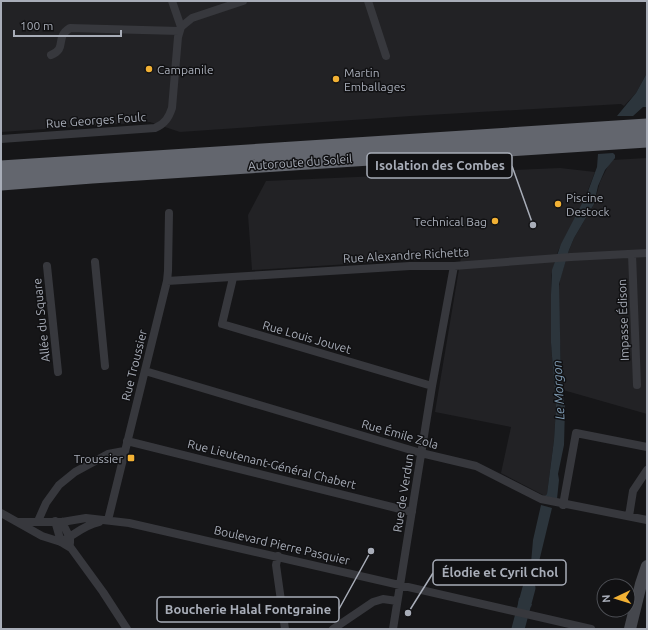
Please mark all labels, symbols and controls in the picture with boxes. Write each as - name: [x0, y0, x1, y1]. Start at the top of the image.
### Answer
- scale bar: [14, 12, 121, 38]
- text: 100 m: [20, 19, 53, 32]
- place label: Campanile: [157, 63, 214, 76]
- marker: Campanile: [144, 64, 154, 74]
- place label: Martin Emballages: [344, 66, 406, 93]
- marker: Martin Emballages: [331, 74, 341, 84]
- street label: Rue Georges Foulc: [46, 110, 147, 130]
- street label: Autoroute du Soleil: [247, 152, 353, 172]
- callout: Isolation des Combes: [367, 153, 512, 178]
- text: Isolation des Combes: [375, 158, 505, 172]
- place label: Piscine Destock: [566, 191, 610, 218]
- marker: Piscine Destock: [553, 199, 563, 209]
- place label: Technical Bag: [414, 215, 487, 228]
- marker: Technical Bag: [490, 216, 500, 226]
- street label: Rue Alexandre Richetta: [343, 245, 469, 265]
- street label: Allée du Square: [30, 277, 52, 363]
- street label: Impasse Édison: [615, 279, 631, 361]
- street label: Rue Louis Jouvet: [261, 318, 353, 356]
- street label: Rue Troussier: [119, 328, 149, 402]
- water label: Le Morgon: [549, 360, 567, 420]
- street label: Rue Émile Zola: [360, 417, 440, 451]
- street label: Rue Lieutenant-Général Chabert: [186, 437, 358, 491]
- place label: Troussier: [74, 452, 123, 465]
- marker: Troussier: [126, 453, 136, 463]
- street label: Rue de Verdun: [390, 453, 416, 533]
- street label: Boulevard Pierre Pasquier: [213, 523, 352, 567]
- callout: Élodie et Cyril Chol: [433, 560, 566, 585]
- text: Élodie et Cyril Chol: [442, 564, 558, 579]
- north arrow: [596, 578, 636, 618]
- text: N: [600, 594, 612, 603]
- callout: Boucherie Halal Fontgraine: [157, 597, 339, 622]
- text: Boucherie Halal Fontgraine: [165, 602, 331, 616]

